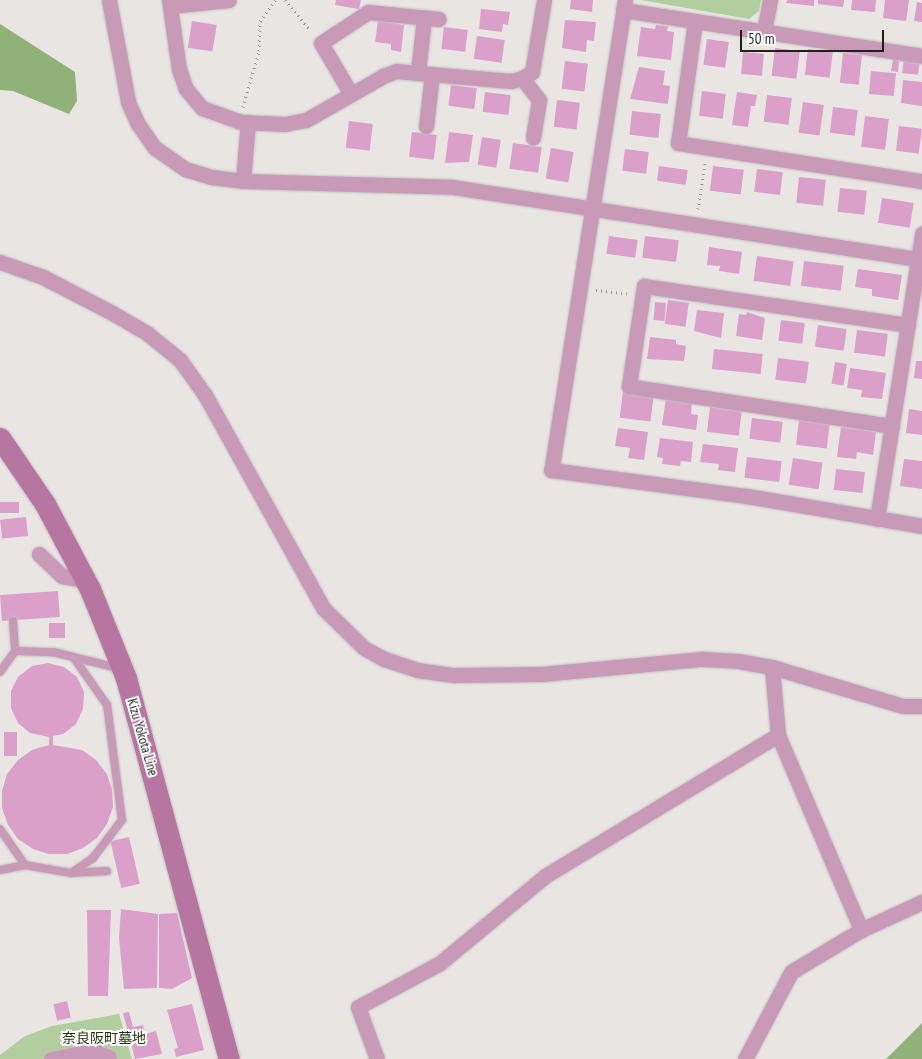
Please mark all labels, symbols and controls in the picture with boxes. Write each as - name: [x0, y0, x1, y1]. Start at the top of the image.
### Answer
- scale bar: [742, 20, 886, 52]
- text: 50 m: [748, 29, 774, 48]
- street label: Kizu Yokota Line: [124, 696, 162, 778]
- park label: 奈良阪町墓地: [62, 1030, 146, 1046]

